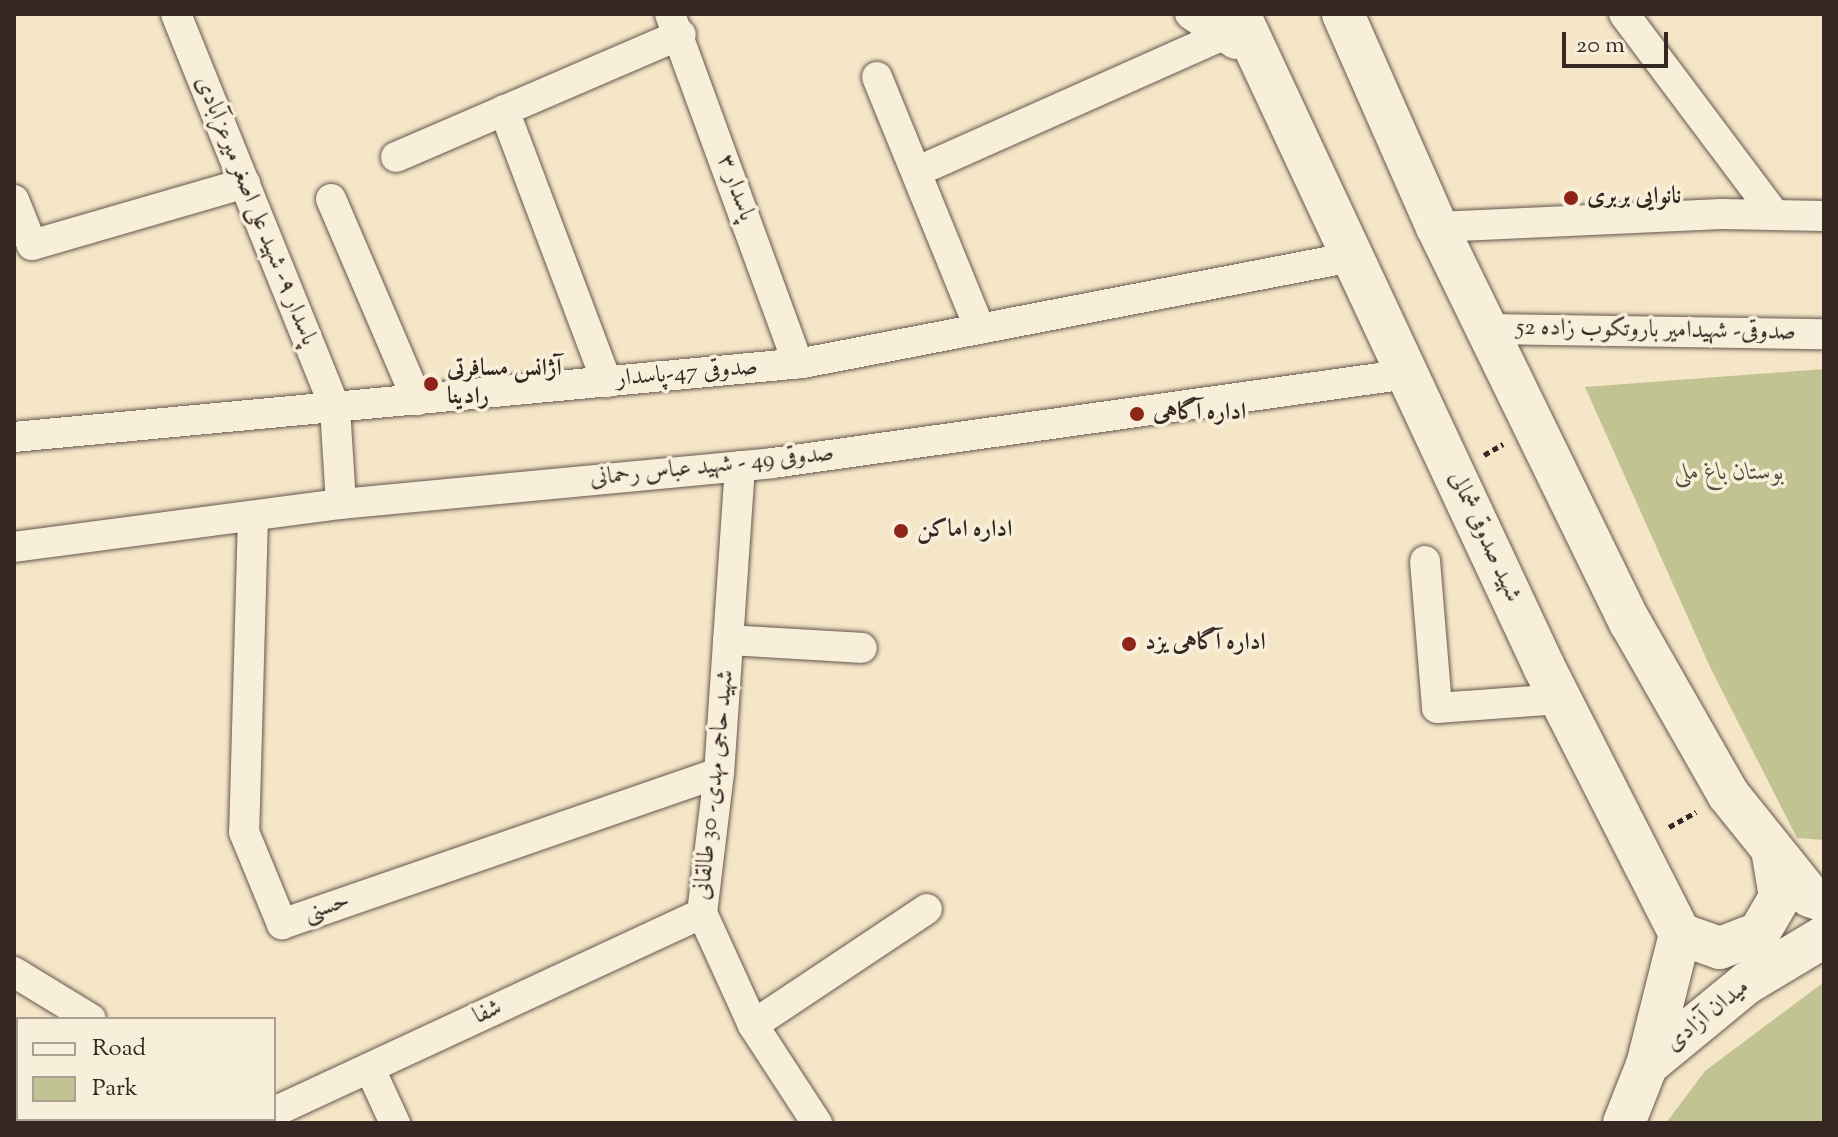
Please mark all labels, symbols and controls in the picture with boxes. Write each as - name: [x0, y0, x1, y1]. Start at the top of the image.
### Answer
- scale bar: [1566, 16, 1672, 66]
- text: 20 m: [1576, 29, 1625, 63]
- street label: پاسدار ۹- شهید علی اصغر میرعزآبادی: [188, 72, 322, 350]
- street label: پاسدار ۳: [710, 151, 760, 225]
- place label: نانوایی بربری: [1587, 184, 1681, 212]
- marker: نانوایی بربری: [1562, 189, 1580, 207]
- street label: 52 صدوقی- شهیدامیر باروتکوب زاده: [1516, 314, 1796, 348]
- street label: صدوقی 47-پاسدار: [615, 353, 759, 395]
- place label: آژانس مسافرتی رادینا: [447, 356, 562, 412]
- marker: آژانس مسافرتی رادینا: [422, 375, 440, 393]
- place label: اداره آگاهی: [1153, 400, 1246, 428]
- marker: اداره آگاهی: [1128, 405, 1146, 423]
- street label: صدوقی 49 - شهید عباس رحمانی: [589, 440, 835, 494]
- park label: بوستان باغ ملی: [1674, 460, 1784, 488]
- street label: شهید صدوقی شمالی: [1441, 467, 1527, 607]
- place label: اداره اماکن: [917, 517, 1012, 545]
- marker: اداره اماکن: [892, 522, 910, 540]
- place label: اداره آگاهی یزد: [1145, 630, 1266, 658]
- marker: اداره آگاهی یزد: [1120, 635, 1138, 653]
- street label: شهید حاجی مهدی- 30 طالقانی: [689, 668, 741, 902]
- street label: حسنی: [300, 887, 354, 929]
- street label: میدان آزادی: [1660, 973, 1756, 1059]
- street label: شفا: [469, 994, 507, 1032]
- legend: [16, 1017, 276, 1121]
- text: Road: [92, 1032, 146, 1066]
- text: Park: [92, 1072, 138, 1106]

